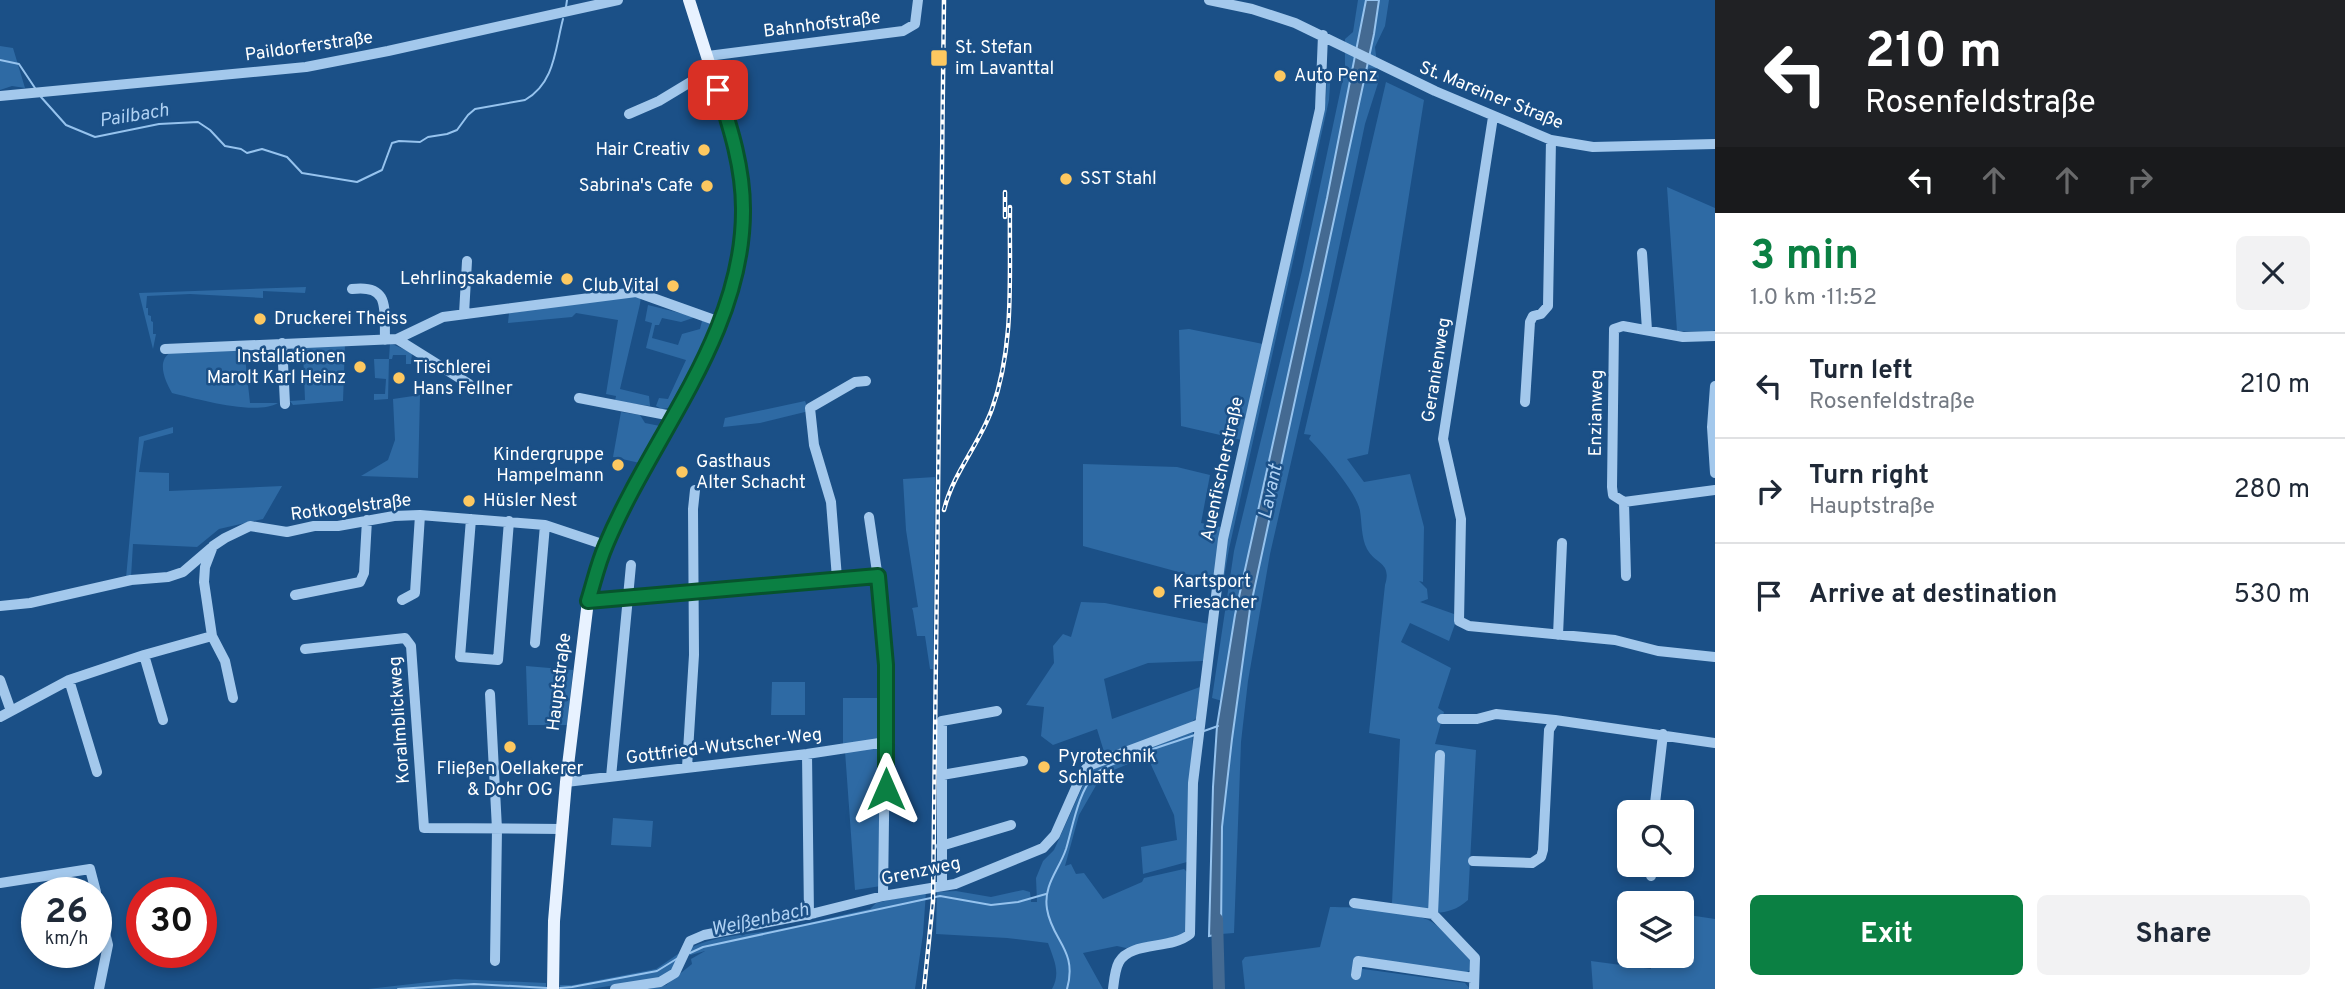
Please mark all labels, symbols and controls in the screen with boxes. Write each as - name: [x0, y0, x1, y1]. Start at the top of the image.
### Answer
- street label: Bahnhofstraße: [762, 6, 882, 44]
- text: 210 m: [1865, 23, 2002, 85]
- street label: Paildorferstraße: [243, 27, 375, 67]
- icon: left: [1750, 28, 1841, 119]
- place label: St. Stefan im Lavanttal: [955, 37, 1054, 81]
- marker: St. Stefan im Lavanttal: [929, 48, 949, 68]
- street label: St. Mareiner Straße: [1415, 57, 1567, 135]
- pin: [688, 60, 748, 120]
- place label: Auto Penz: [1294, 65, 1378, 88]
- marker: Auto Penz: [1272, 68, 1288, 84]
- icon: arrive: [699, 71, 737, 109]
- text: Rosenfeldstraße: [1865, 84, 2096, 124]
- water label: Pailbach: [98, 99, 171, 133]
- place label: Hair Creativ: [595, 139, 690, 162]
- marker: Hair Creativ: [696, 142, 712, 158]
- icon: left: [1902, 161, 1940, 199]
- icon: ahead: [1975, 161, 2013, 199]
- icon: ahead: [2048, 161, 2086, 199]
- icon: right: [2121, 161, 2159, 199]
- place label: SST Stahl: [1080, 168, 1157, 191]
- marker: SST Stahl: [1058, 171, 1074, 187]
- place label: Sabrina's Cafe: [579, 175, 693, 198]
- marker: Sabrina's Cafe: [699, 178, 715, 194]
- text: 3 min: [1750, 231, 1859, 284]
- button: close: [2236, 236, 2310, 310]
- place label: Lehrlingsakademie: [400, 268, 553, 291]
- marker: Lehrlingsakademie: [559, 271, 575, 287]
- place label: Club Vital: [582, 275, 659, 298]
- marker: Club Vital: [665, 278, 681, 294]
- text: 1.0 km · 11:52: [1750, 284, 1877, 313]
- place label: Druckerei Theiss: [274, 308, 407, 331]
- marker: Druckerei Theiss: [252, 311, 268, 327]
- street label: Geranienweg: [1417, 316, 1457, 424]
- place label: Installationen Marolt Karl Heinz: [207, 346, 346, 390]
- text: Turn left: [1809, 355, 1913, 388]
- place label: Tischlerei Hans Fellner: [413, 357, 513, 401]
- marker: Installationen Marolt Karl Heinz: [352, 359, 368, 375]
- icon: left: [1750, 367, 1788, 405]
- street label: Enzianweg: [1585, 369, 1609, 457]
- text: 210 m: [2240, 369, 2310, 402]
- marker: Tischlerei Hans Fellner: [391, 370, 407, 386]
- text: Rosenfeldstraße: [1809, 388, 1975, 417]
- street label: Auenfischerstraße: [1196, 395, 1250, 543]
- place label: Kindergruppe Hampelmann: [493, 444, 604, 488]
- place label: Gasthaus Alter Schacht: [696, 451, 806, 495]
- marker: Kindergruppe Hampelmann: [610, 457, 626, 473]
- text: Turn right: [1809, 460, 1929, 493]
- water label: Lavant: [1254, 461, 1289, 522]
- marker: Gasthaus Alter Schacht: [674, 464, 690, 480]
- icon: right: [1750, 472, 1788, 510]
- text: 280 m: [2234, 474, 2310, 507]
- street label: Rotkogelstraße: [289, 489, 413, 527]
- place label: Hüsler Nest: [483, 490, 577, 513]
- marker: Hüsler Nest: [461, 493, 477, 509]
- text: Hauptstraße: [1809, 493, 1935, 522]
- place label: Kartsport Friesacher: [1173, 571, 1257, 615]
- icon: arrive: [1750, 577, 1788, 615]
- text: Arrive at destination: [1809, 579, 2057, 612]
- text: 530 m: [2234, 579, 2310, 612]
- marker: Kartsport Friesacher: [1151, 584, 1167, 600]
- street label: Hauptstraße: [543, 632, 577, 732]
- street label: Koralmblickweg: [384, 655, 416, 785]
- street label: Gottfried-Wutscher-Weg: [624, 724, 824, 770]
- marker: Fließen Oellakerer & Dohr OG: [502, 739, 518, 755]
- place label: Pyrotechnik Schlatte: [1058, 746, 1156, 790]
- position arrow: [849, 752, 923, 826]
- place label: Fließen Oellakerer & Dohr OG: [436, 758, 584, 802]
- marker: Pyrotechnik Schlatte: [1036, 759, 1052, 775]
- map controls: [1617, 800, 1694, 968]
- button: search: [1617, 800, 1694, 877]
- street label: Grenzweg: [879, 852, 963, 892]
- speed limit sign: 30: [126, 877, 217, 968]
- text: 26: [45, 891, 88, 935]
- button: layers: [1617, 891, 1694, 968]
- button: Exit: [1750, 895, 2023, 975]
- button: Share: [2037, 895, 2310, 975]
- water label: Weißenbach: [709, 898, 812, 942]
- text: km/h: [45, 928, 88, 951]

